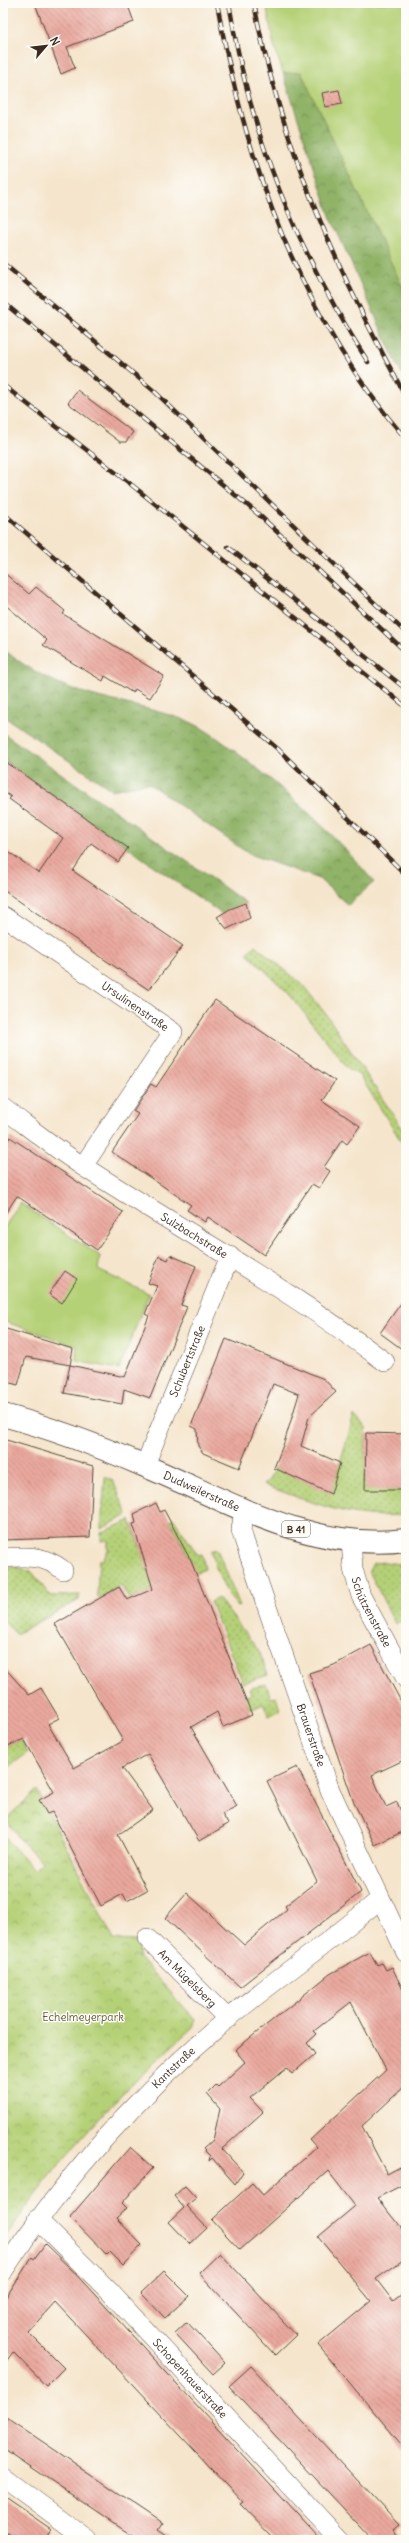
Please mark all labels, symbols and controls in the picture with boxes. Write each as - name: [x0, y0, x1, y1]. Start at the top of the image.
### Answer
- north arrow: [26, 26, 66, 66]
- text: N: [47, 35, 63, 48]
- street label: Ursulinenstraße: [99, 978, 172, 1034]
- street label: Sulzbachstraße: [158, 1210, 230, 1261]
- street label: Schubertstraße: [166, 1323, 208, 1399]
- street label: Dudweilerstraße: [161, 1468, 242, 1514]
- road number: B 41: [282, 1521, 310, 1537]
- street label: Schützenstraße: [349, 1575, 394, 1650]
- street label: Brauerstraße: [294, 1702, 328, 1769]
- street label: Am Mügelsberg: [155, 1946, 219, 2010]
- park label: Echelmeyerpark: [42, 2010, 124, 2024]
- street label: Kantstraße: [149, 2044, 198, 2091]
- street label: Schopenhauerstraße: [150, 2336, 230, 2421]

